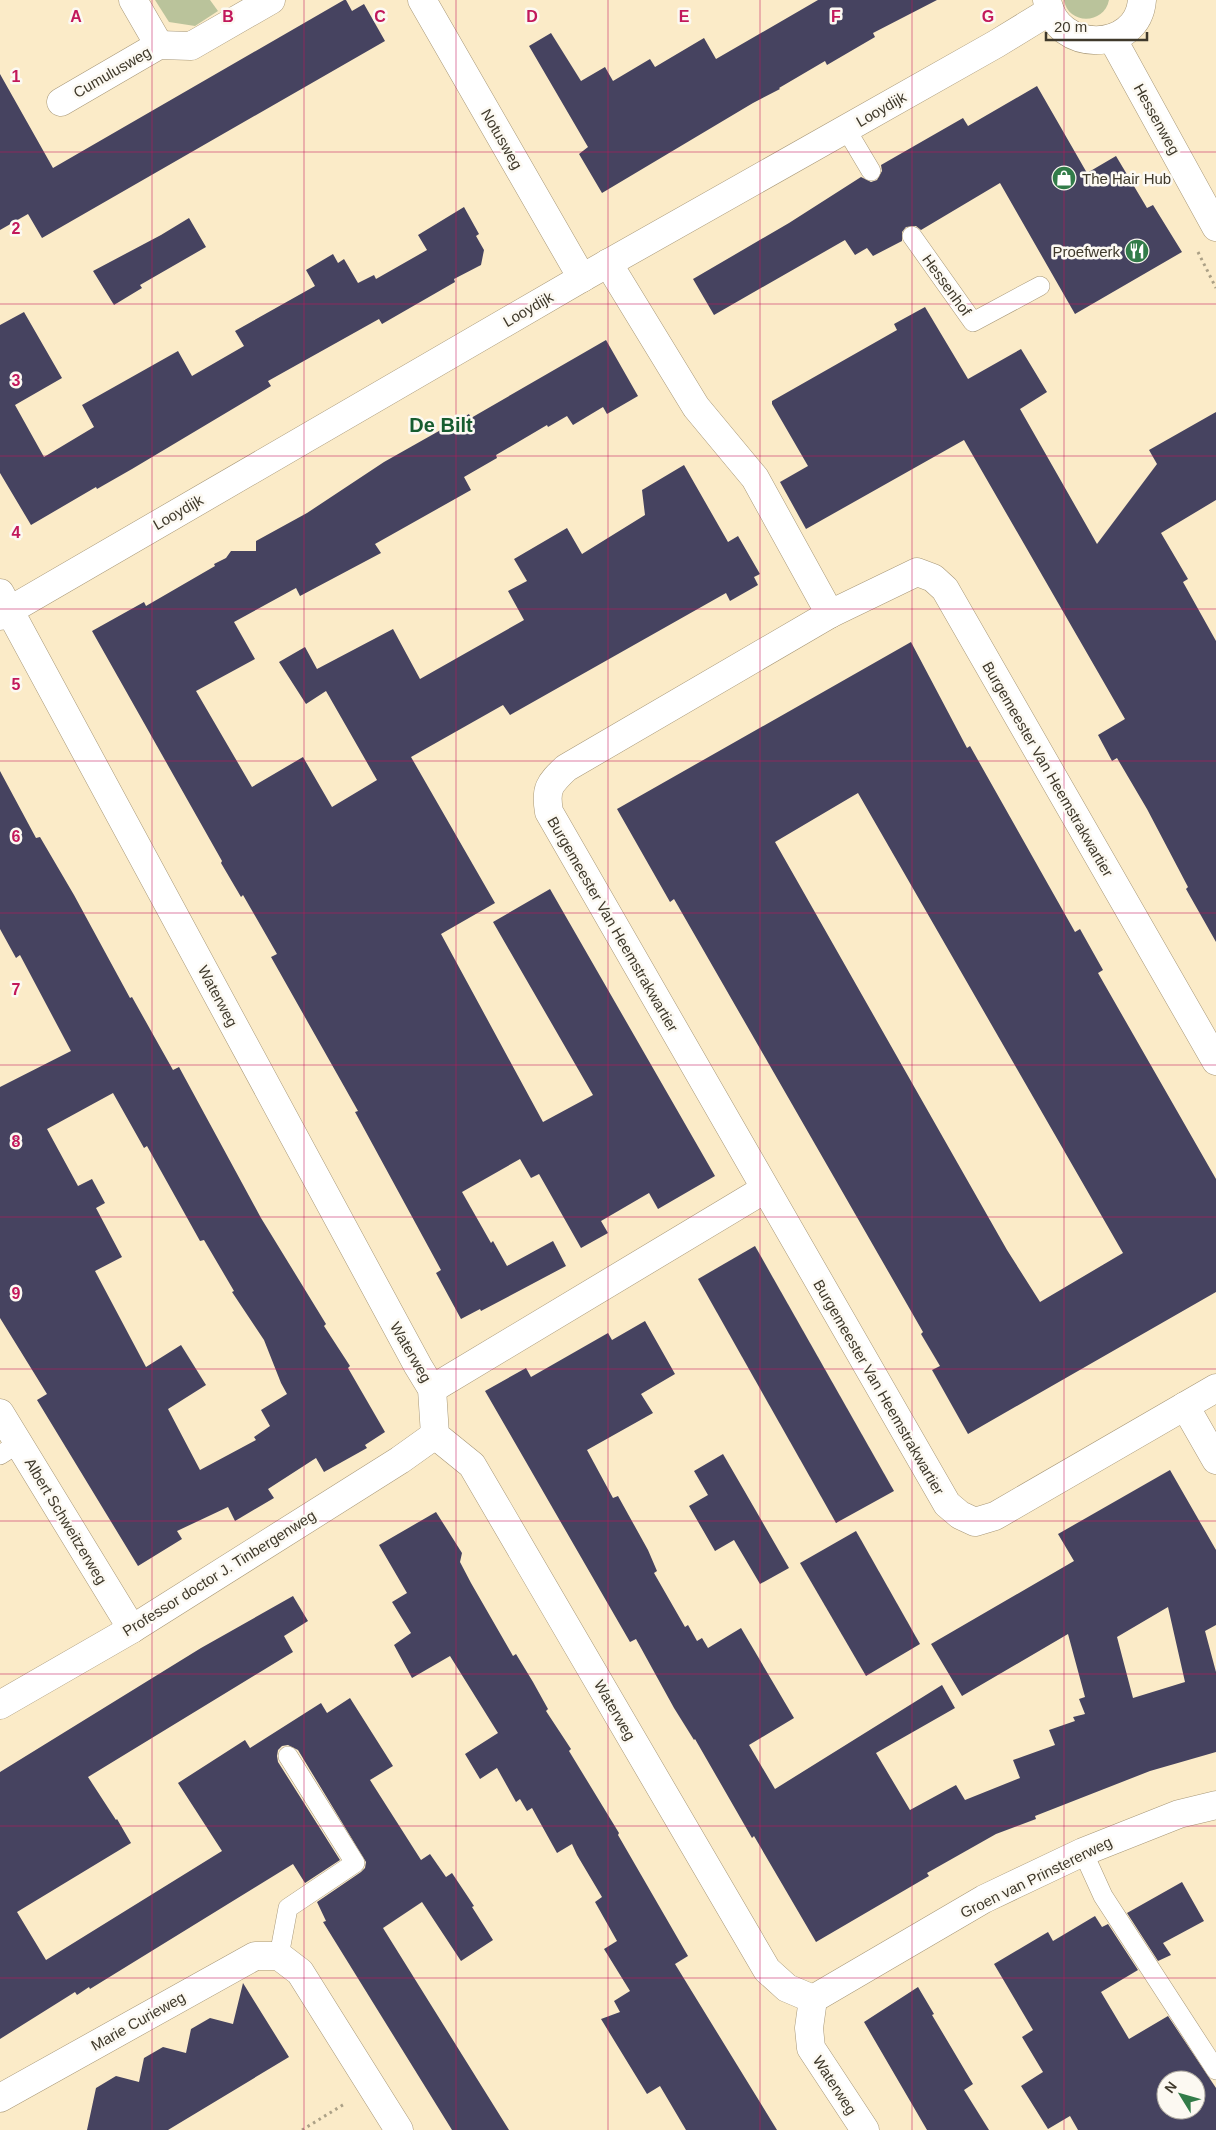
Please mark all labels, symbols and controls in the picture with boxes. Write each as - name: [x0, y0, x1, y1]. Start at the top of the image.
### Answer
- text: A: [70, 8, 82, 25]
- text: B: [222, 8, 234, 25]
- text: C: [374, 8, 386, 25]
- text: D: [526, 8, 538, 25]
- text: E: [679, 8, 690, 25]
- text: F: [831, 8, 841, 25]
- text: G: [982, 8, 994, 25]
- scale bar: [1046, 10, 1147, 42]
- text: 20 m: [1054, 18, 1087, 35]
- street label: Cumulusweg: [70, 43, 154, 101]
- text: 1: [12, 68, 21, 85]
- street label: Hessenweg: [1131, 81, 1183, 157]
- street label: Looydijk: [853, 88, 910, 130]
- street label: Notusweg: [478, 106, 526, 172]
- shop icon: The Hair Hub: [1051, 165, 1077, 191]
- place label: The Hair Hub: [1082, 170, 1171, 187]
- text: 2: [12, 220, 21, 237]
- restaurant icon: Proefwerk: [1124, 238, 1150, 264]
- place label: Proefwerk: [1052, 243, 1120, 260]
- street label: Hessenhof: [919, 251, 975, 320]
- street label: Looydijk: [500, 288, 557, 330]
- text: 3: [12, 372, 21, 389]
- district label: De Bilt: [409, 414, 473, 436]
- street label: Looydijk: [150, 491, 207, 533]
- text: 4: [12, 524, 21, 541]
- street label: Burgemeester Van Heemstrakwartier: [979, 658, 1117, 880]
- text: 5: [12, 676, 21, 693]
- street label: Burgemeester Van Heemstrakwartier: [544, 813, 682, 1035]
- text: 6: [12, 828, 21, 845]
- street label: Waterweg: [195, 962, 241, 1030]
- text: 7: [12, 981, 21, 998]
- text: 8: [12, 1133, 21, 1150]
- street label: Burgemeester Van Heemstrakwartier: [810, 1276, 948, 1498]
- text: 9: [12, 1285, 21, 1302]
- street label: Waterweg: [387, 1319, 435, 1385]
- street label: Albert Schweitzerweg: [22, 1455, 110, 1587]
- street label: Professor doctor J. Tinbergenweg: [119, 1506, 319, 1640]
- street label: Waterweg: [591, 1677, 639, 1743]
- street label: Groen van Prinstererweg: [957, 1833, 1115, 1921]
- street label: Marie Curieweg: [88, 1988, 188, 2054]
- street label: Waterweg: [810, 2052, 860, 2118]
- north arrow: [1156, 2070, 1206, 2120]
- text: N: [1161, 2078, 1180, 2096]

